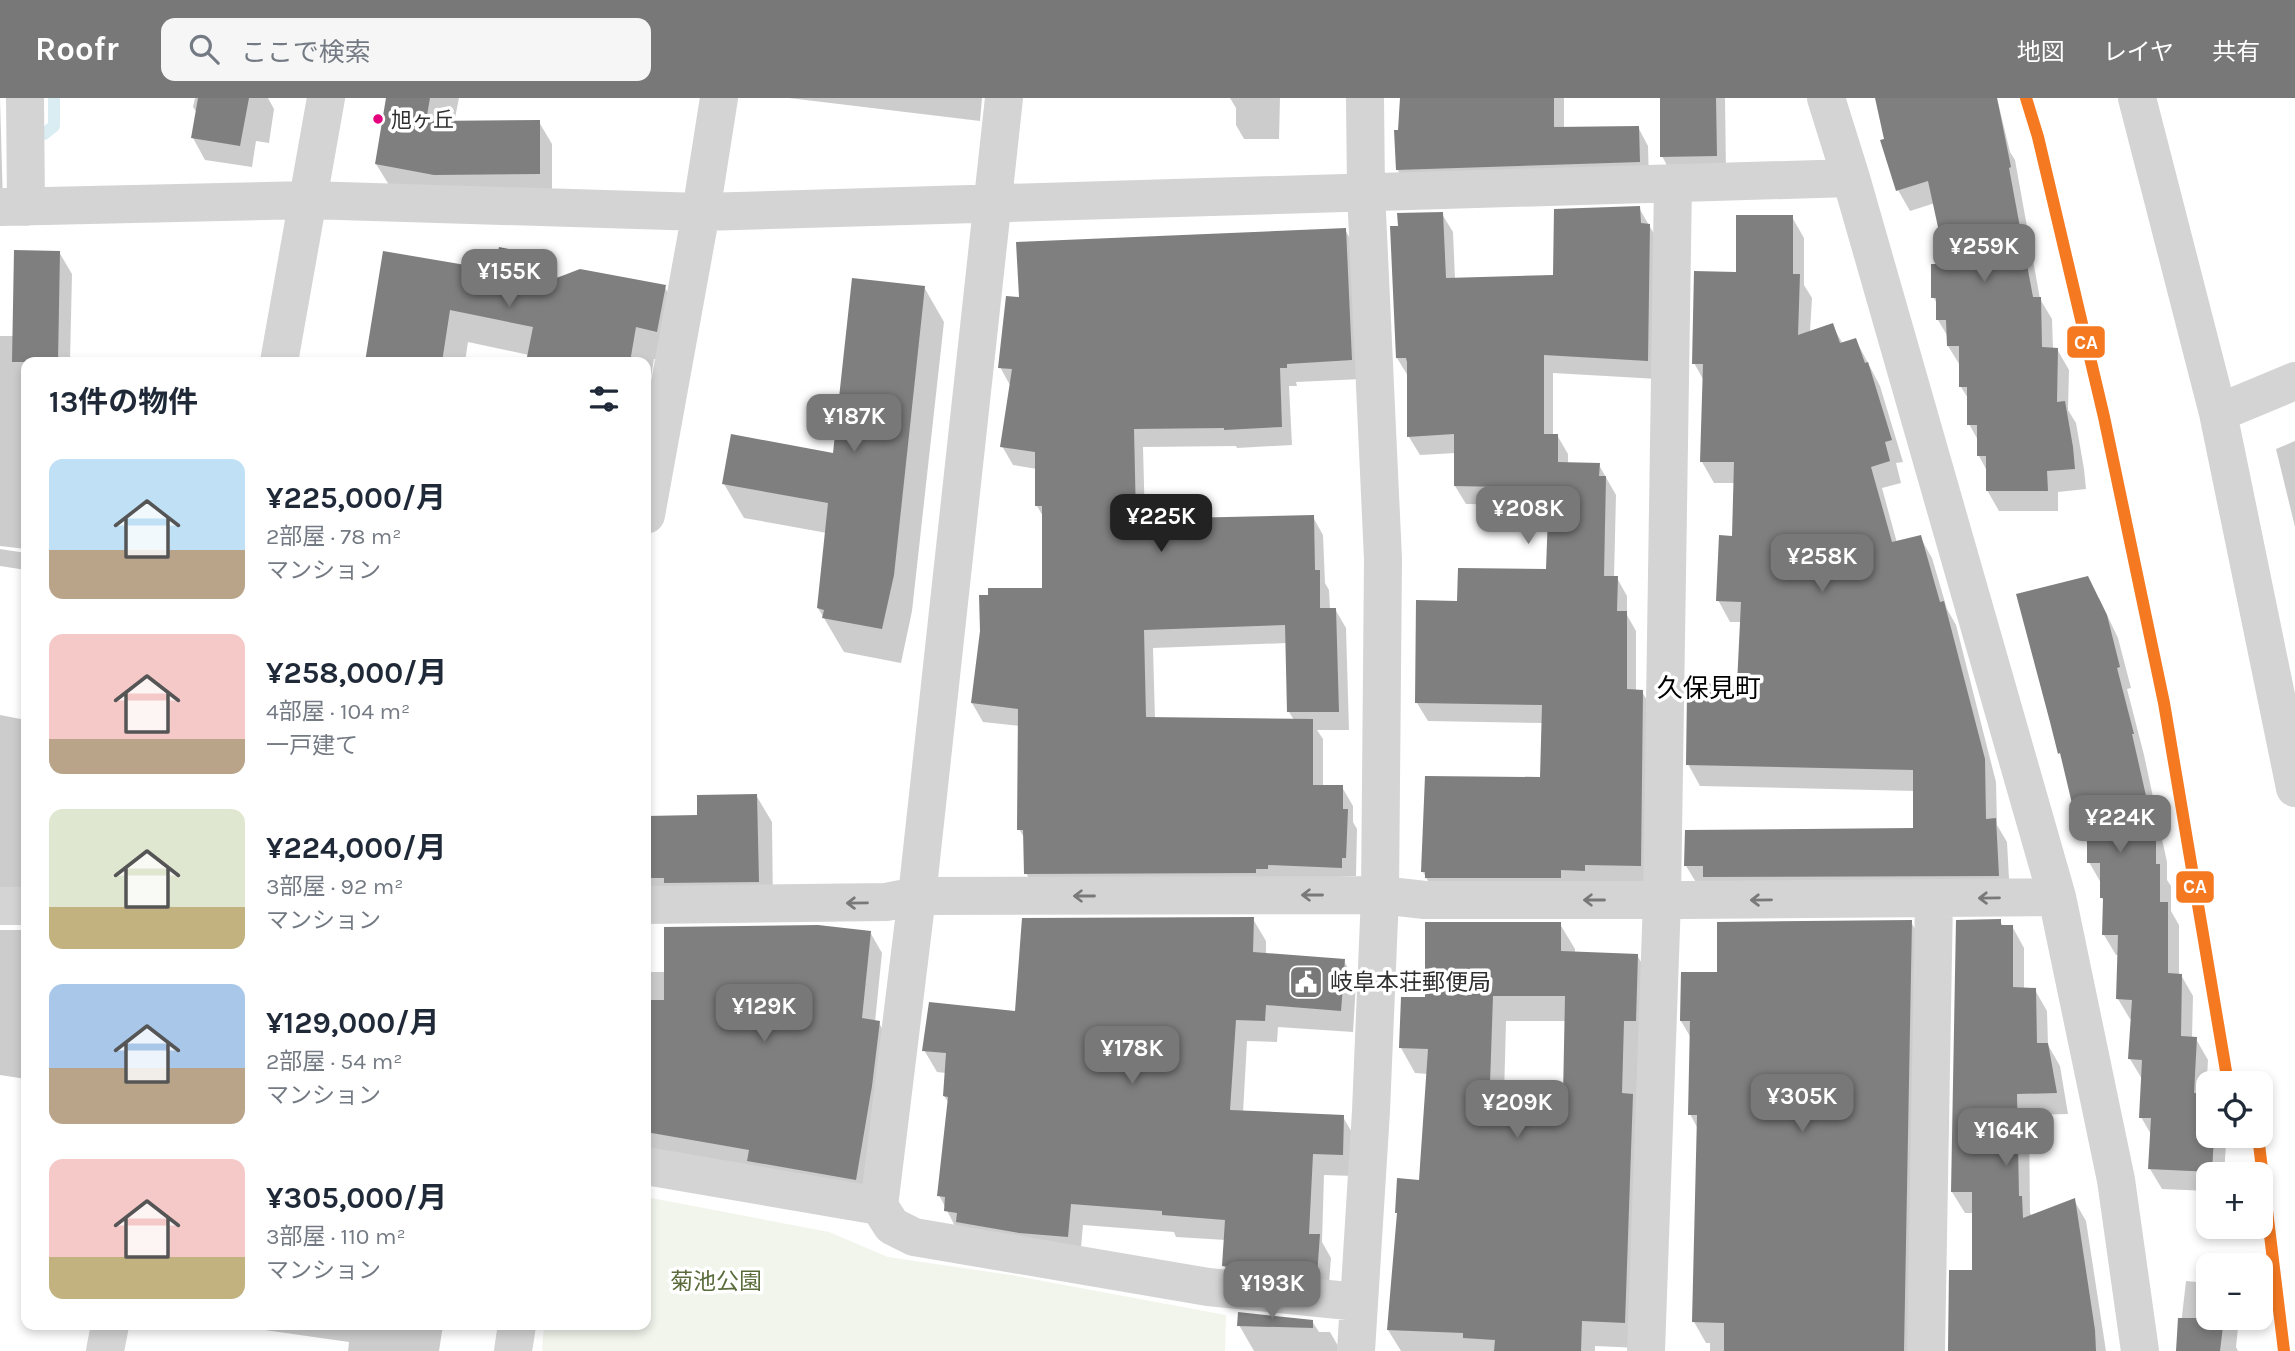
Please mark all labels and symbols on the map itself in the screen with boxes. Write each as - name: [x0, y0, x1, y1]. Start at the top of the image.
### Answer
- place label: 旭ヶ丘: [391, 108, 454, 132]
- marker: 旭ヶ丘: [371, 112, 385, 126]
- pin: ¥259K: [1935, 225, 2033, 284]
- pin: ¥155K: [460, 250, 558, 309]
- line badge: CA: [2066, 325, 2106, 359]
- text: CA: [2074, 332, 2098, 354]
- pin: ¥187K: [805, 394, 903, 454]
- pin: ¥208K: [1479, 486, 1577, 546]
- pin: ¥225K: [1112, 494, 1210, 554]
- pin: ¥258K: [1773, 534, 1871, 594]
- district label: 久保見町: [1657, 673, 1761, 704]
- pin: ¥224K: [2071, 796, 2169, 855]
- line badge: CA: [2175, 870, 2215, 904]
- text: CA: [2183, 876, 2207, 898]
- one-way arrow: [1301, 888, 1324, 902]
- one-way arrow: [1073, 889, 1096, 903]
- one-way arrow: [1977, 891, 2000, 904]
- one-way arrow: [1582, 893, 1605, 907]
- one-way arrow: [1750, 893, 1773, 907]
- one-way arrow: [846, 896, 869, 909]
- public building icon: 岐阜本荘郵便局: [1287, 963, 1325, 1001]
- place label: 岐阜本荘郵便局: [1330, 969, 1491, 996]
- pin: ¥129K: [715, 984, 813, 1044]
- pin: ¥178K: [1083, 1026, 1181, 1086]
- pin: ¥305K: [1753, 1074, 1851, 1134]
- pin: ¥209K: [1468, 1080, 1566, 1140]
- pin: ¥164K: [1957, 1108, 2055, 1168]
- pin: ¥193K: [1223, 1262, 1321, 1321]
- park label: 菊池公園: [670, 1268, 762, 1295]

